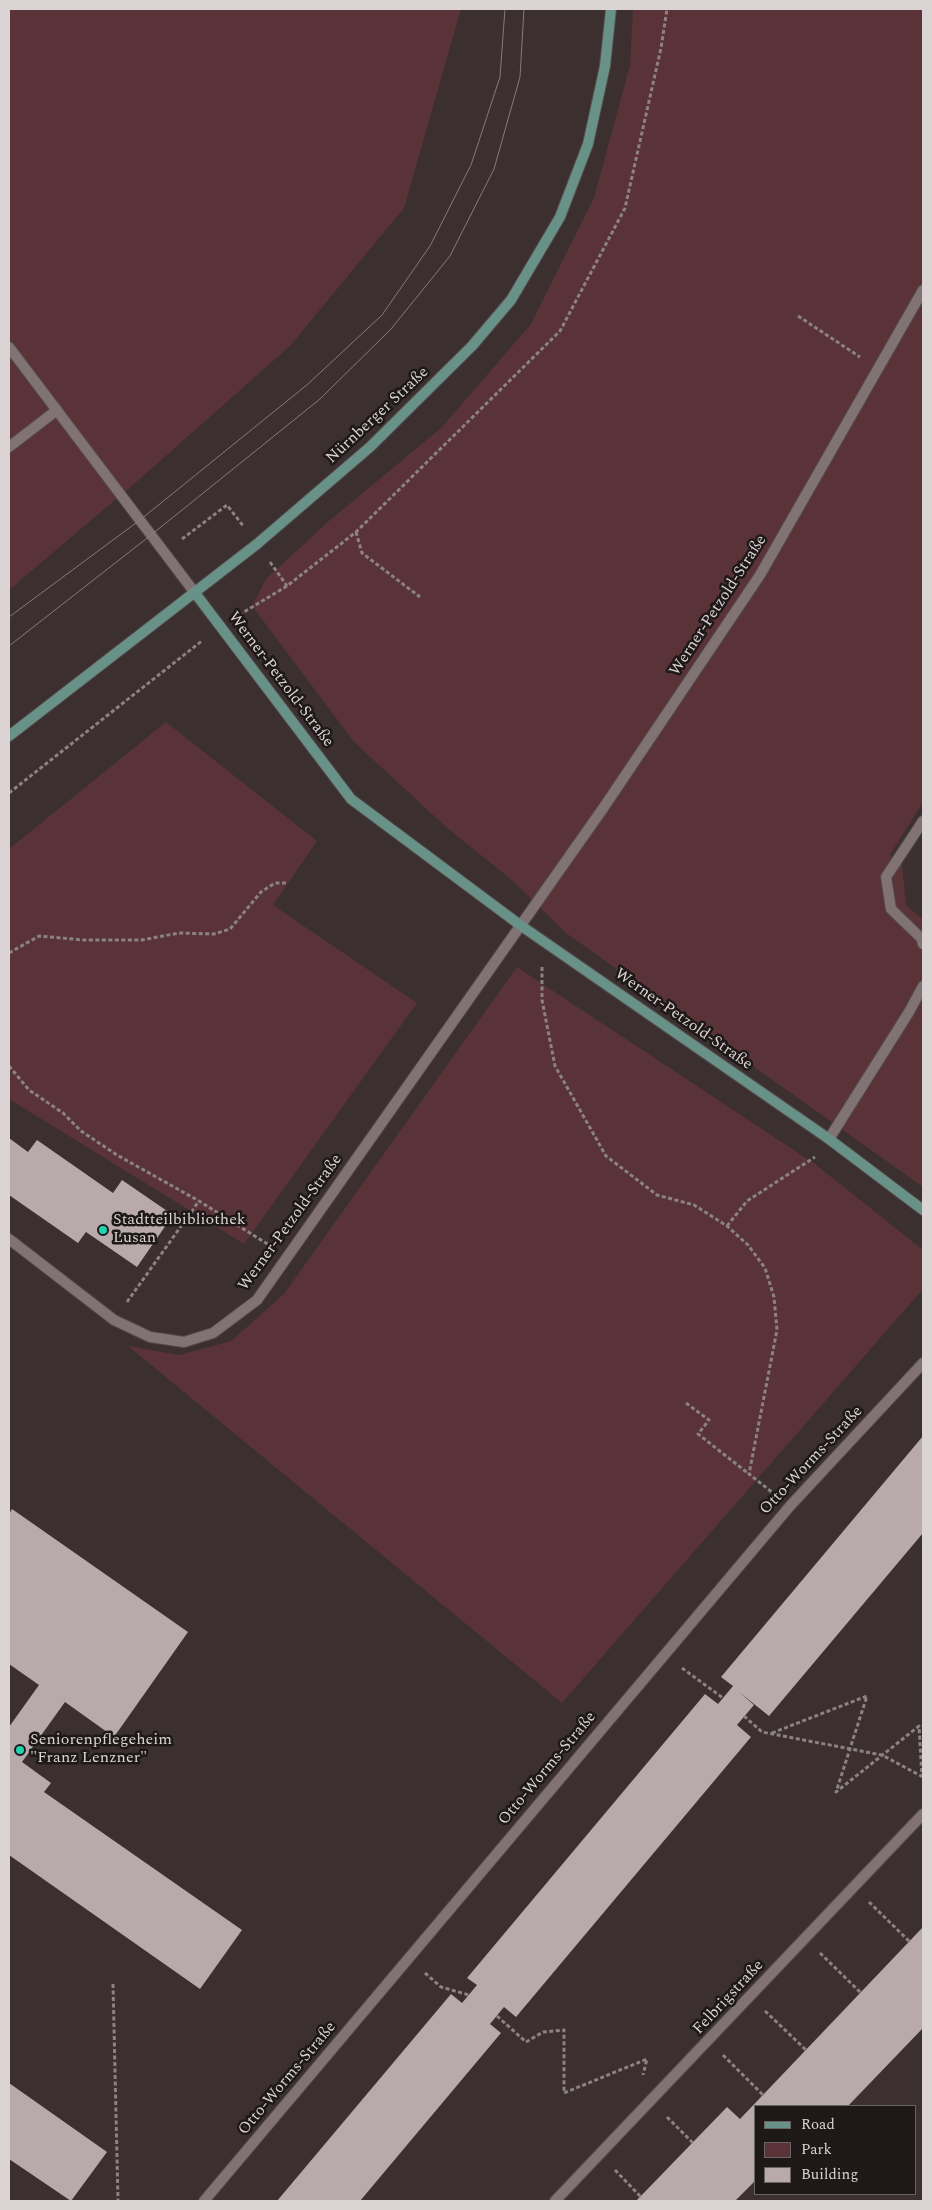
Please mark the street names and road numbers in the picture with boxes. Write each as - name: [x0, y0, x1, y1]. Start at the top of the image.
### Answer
- street label: Nürnberger Straße: [323, 364, 433, 468]
- street label: Werner-Petzold-Straße: [666, 532, 772, 680]
- street label: Werner-Petzold-Straße: [223, 609, 337, 751]
- street label: Werner-Petzold-Straße: [610, 965, 756, 1075]
- street label: Werner-Petzold-Straße: [235, 1151, 347, 1295]
- street label: Otto-Worms-Straße: [757, 1403, 867, 1519]
- street label: Otto-Worms-Straße: [495, 1708, 601, 1830]
- street label: Felbrigstraße: [690, 1957, 768, 2039]
- street label: Otto-Worms-Straße: [235, 2018, 341, 2140]

